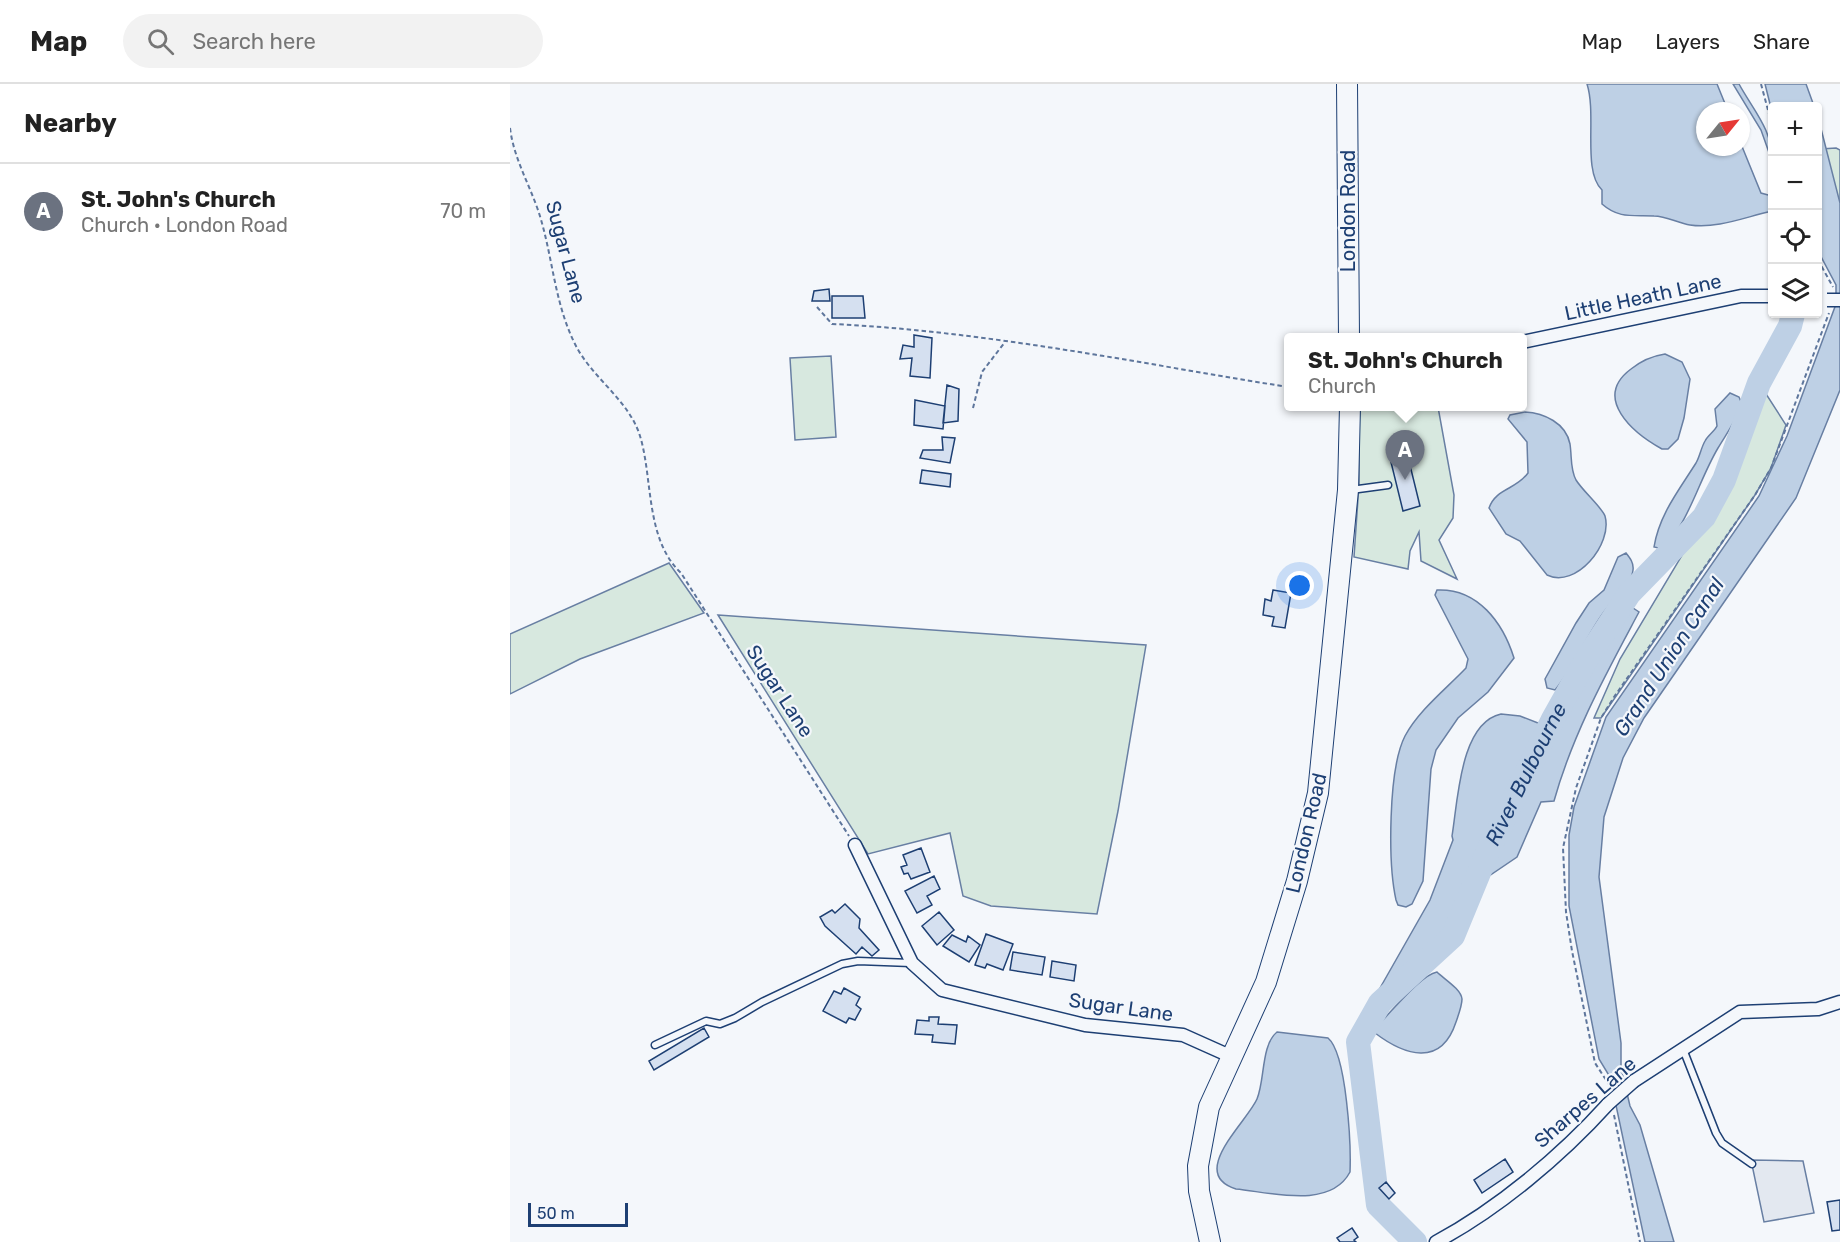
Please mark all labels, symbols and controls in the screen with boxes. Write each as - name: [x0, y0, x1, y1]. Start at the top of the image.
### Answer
- search box: [123, 14, 543, 68]
- text: Map: [30, 25, 87, 58]
- icon: search: [144, 25, 177, 58]
- text: Search here: [192, 28, 316, 55]
- text: Map: [1581, 29, 1622, 54]
- text: Layers: [1655, 29, 1720, 54]
- text: Share: [1753, 29, 1810, 54]
- north arrow: [1696, 102, 1750, 156]
- map controls: [1768, 102, 1822, 318]
- button: +: [1768, 102, 1822, 156]
- text: Nearby: [24, 108, 117, 139]
- street label: London Road: [1336, 150, 1360, 272]
- button: −: [1768, 156, 1822, 210]
- text: St. John's Church: [81, 186, 276, 213]
- street label: Sugar Lane: [541, 198, 591, 306]
- text: A: [36, 199, 51, 223]
- text: 70 m: [440, 199, 486, 223]
- button: locate: [1768, 210, 1822, 264]
- text: Church · London Road: [81, 213, 288, 237]
- button: layers: [1768, 264, 1822, 318]
- street label: Little Heath Lane: [1562, 269, 1724, 325]
- popup: [1284, 333, 1527, 411]
- text: St. John's Church: [1308, 347, 1503, 374]
- text: Church: [1308, 374, 1376, 398]
- pin: A: [1386, 430, 1424, 480]
- your location: [1285, 571, 1314, 600]
- water label: Grand Union Canal: [1608, 572, 1730, 741]
- street label: Sugar Lane: [741, 640, 819, 742]
- water label: River Bulbourne: [1480, 698, 1572, 850]
- street label: London Road: [1281, 771, 1331, 895]
- street label: Sugar Lane: [1067, 988, 1175, 1026]
- street label: Sharpes Lane: [1529, 1051, 1641, 1153]
- scale bar: [528, 1200, 628, 1228]
- text: 50 m: [537, 1204, 575, 1223]

